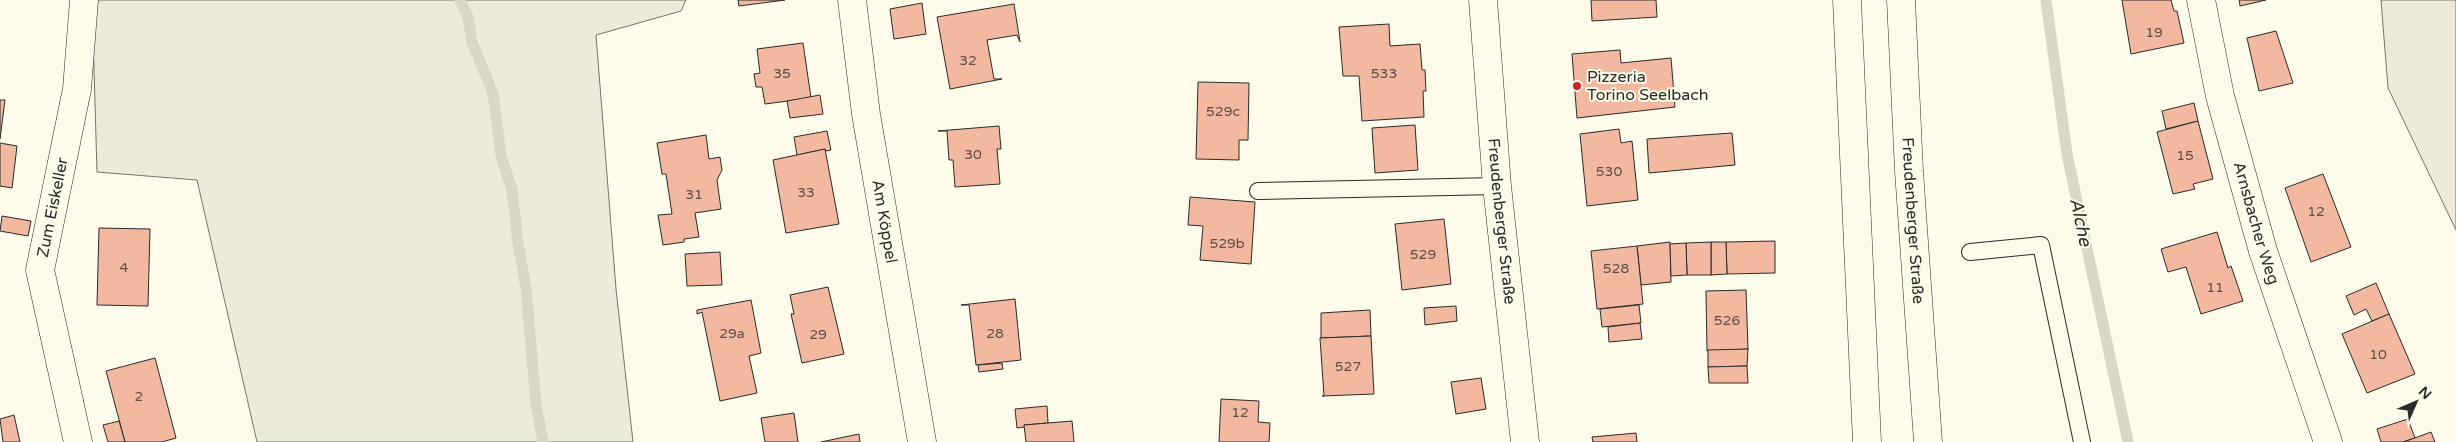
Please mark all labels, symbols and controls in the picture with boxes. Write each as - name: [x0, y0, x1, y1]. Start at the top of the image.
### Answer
- house number: 19: [2145, 24, 2163, 41]
- house number: 32: [959, 52, 977, 69]
- house number: 35: [773, 65, 791, 82]
- house number: 533: [1371, 65, 1397, 82]
- place label: Pizzeria Torino Seelbach: [1587, 67, 1709, 105]
- marker: Pizzeria Torino Seelbach: [1571, 80, 1583, 92]
- house number: 529c: [1206, 103, 1240, 120]
- street label: Freudenberger Straße: [1483, 137, 1520, 305]
- street label: Freudenberger Straße: [1897, 137, 1928, 305]
- house number: 30: [964, 146, 982, 163]
- house number: 15: [2176, 147, 2194, 164]
- street label: Zum Eiskeller: [33, 155, 73, 259]
- street label: Arnsbacher Weg: [2229, 160, 2284, 287]
- house number: 530: [1596, 163, 1622, 180]
- street label: Am Köppel: [867, 178, 901, 265]
- house number: 33: [797, 184, 815, 201]
- house number: 31: [685, 186, 703, 203]
- water label: Alche: [2065, 196, 2097, 249]
- house number: 12: [2307, 203, 2325, 220]
- house number: 529b: [1209, 235, 1245, 252]
- house number: 529: [1410, 246, 1436, 263]
- house number: 4: [120, 259, 129, 276]
- house number: 528: [1603, 260, 1629, 277]
- house number: 11: [2206, 279, 2224, 296]
- house number: 526: [1714, 312, 1740, 329]
- house number: 29a: [719, 325, 745, 342]
- house number: 28: [986, 325, 1004, 342]
- house number: 29: [809, 326, 827, 343]
- house number: 10: [2369, 346, 2387, 363]
- house number: 527: [1335, 358, 1361, 375]
- north arrow: [2391, 377, 2441, 427]
- text: N: [2415, 383, 2435, 403]
- house number: 2: [135, 388, 143, 405]
- house number: 12: [1231, 404, 1249, 421]

